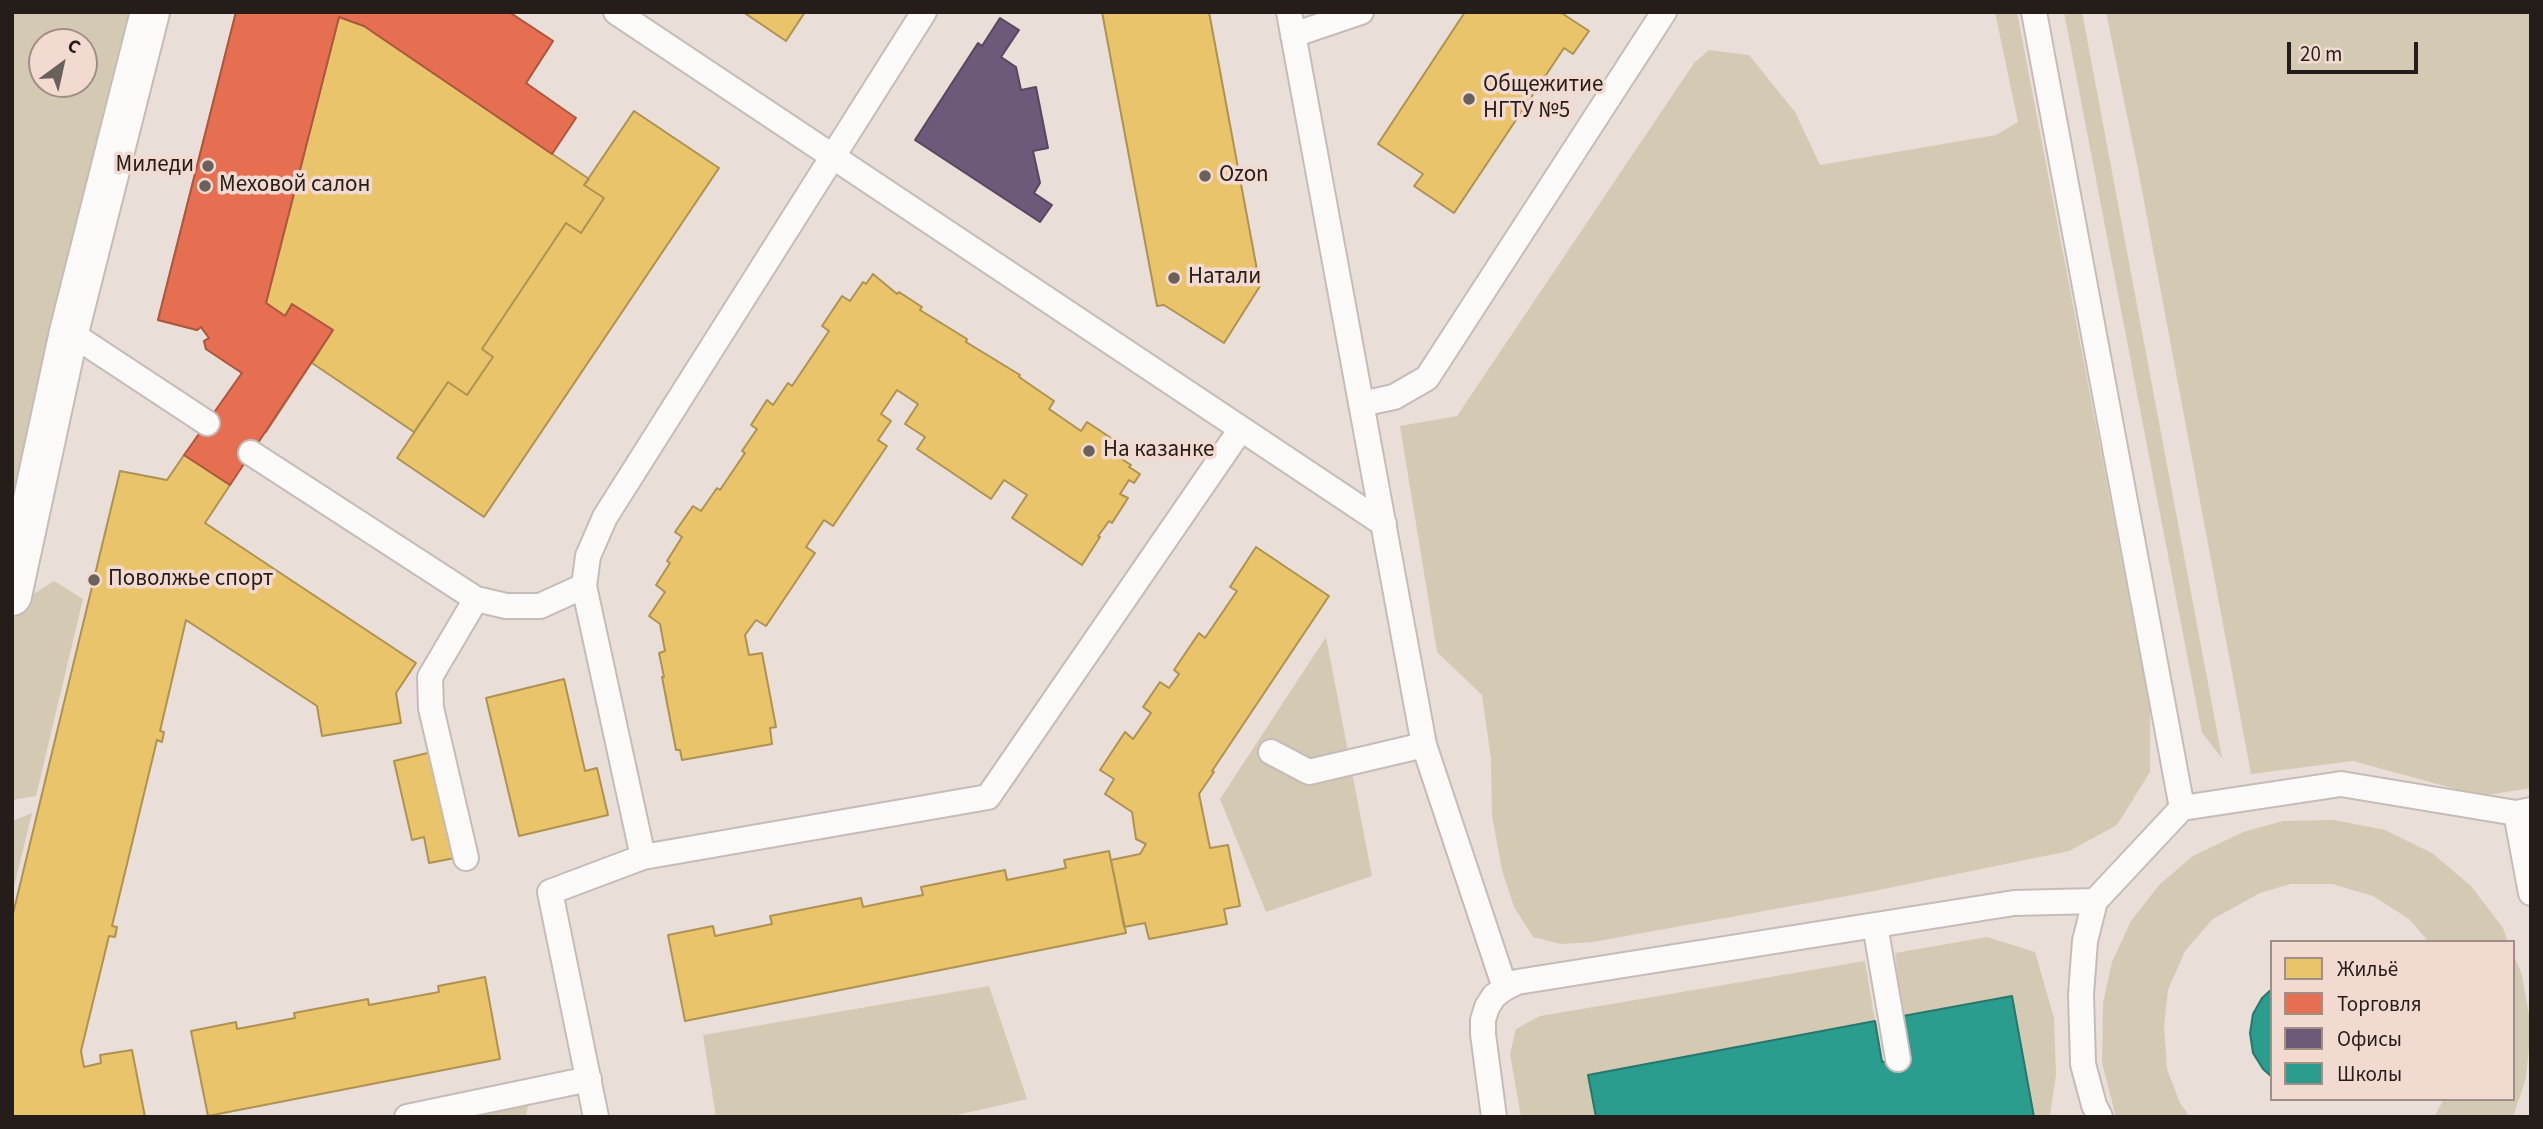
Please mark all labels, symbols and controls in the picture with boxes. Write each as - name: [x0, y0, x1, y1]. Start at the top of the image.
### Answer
- north arrow: [28, 28, 98, 98]
- scale bar: [2291, 28, 2422, 72]
- text: С: [62, 32, 86, 61]
- text: 20 m: [2300, 39, 2342, 69]
- place label: Общежитие НГТУ №5: [1483, 72, 1603, 126]
- marker: Общежитие НГТУ №5: [1461, 91, 1477, 107]
- place label: Миледи: [115, 152, 194, 180]
- marker: Миледи: [200, 158, 216, 174]
- place label: Ozon: [1219, 162, 1269, 190]
- marker: Ozon: [1197, 168, 1213, 184]
- place label: Меховой салон: [219, 172, 370, 200]
- marker: Меховой салон: [197, 178, 213, 194]
- place label: Натали: [1188, 264, 1261, 292]
- marker: Натали: [1166, 270, 1182, 286]
- place label: На казанке: [1103, 437, 1214, 465]
- marker: На казанке: [1081, 443, 1097, 459]
- place label: Поволжье спорт: [108, 566, 273, 594]
- marker: Поволжье спорт: [86, 572, 102, 588]
- legend: [2270, 940, 2515, 1101]
- text: Жильё: [2337, 954, 2398, 984]
- text: Торговля: [2337, 989, 2422, 1019]
- text: Офисы: [2337, 1024, 2402, 1054]
- text: Школы: [2337, 1059, 2402, 1089]

